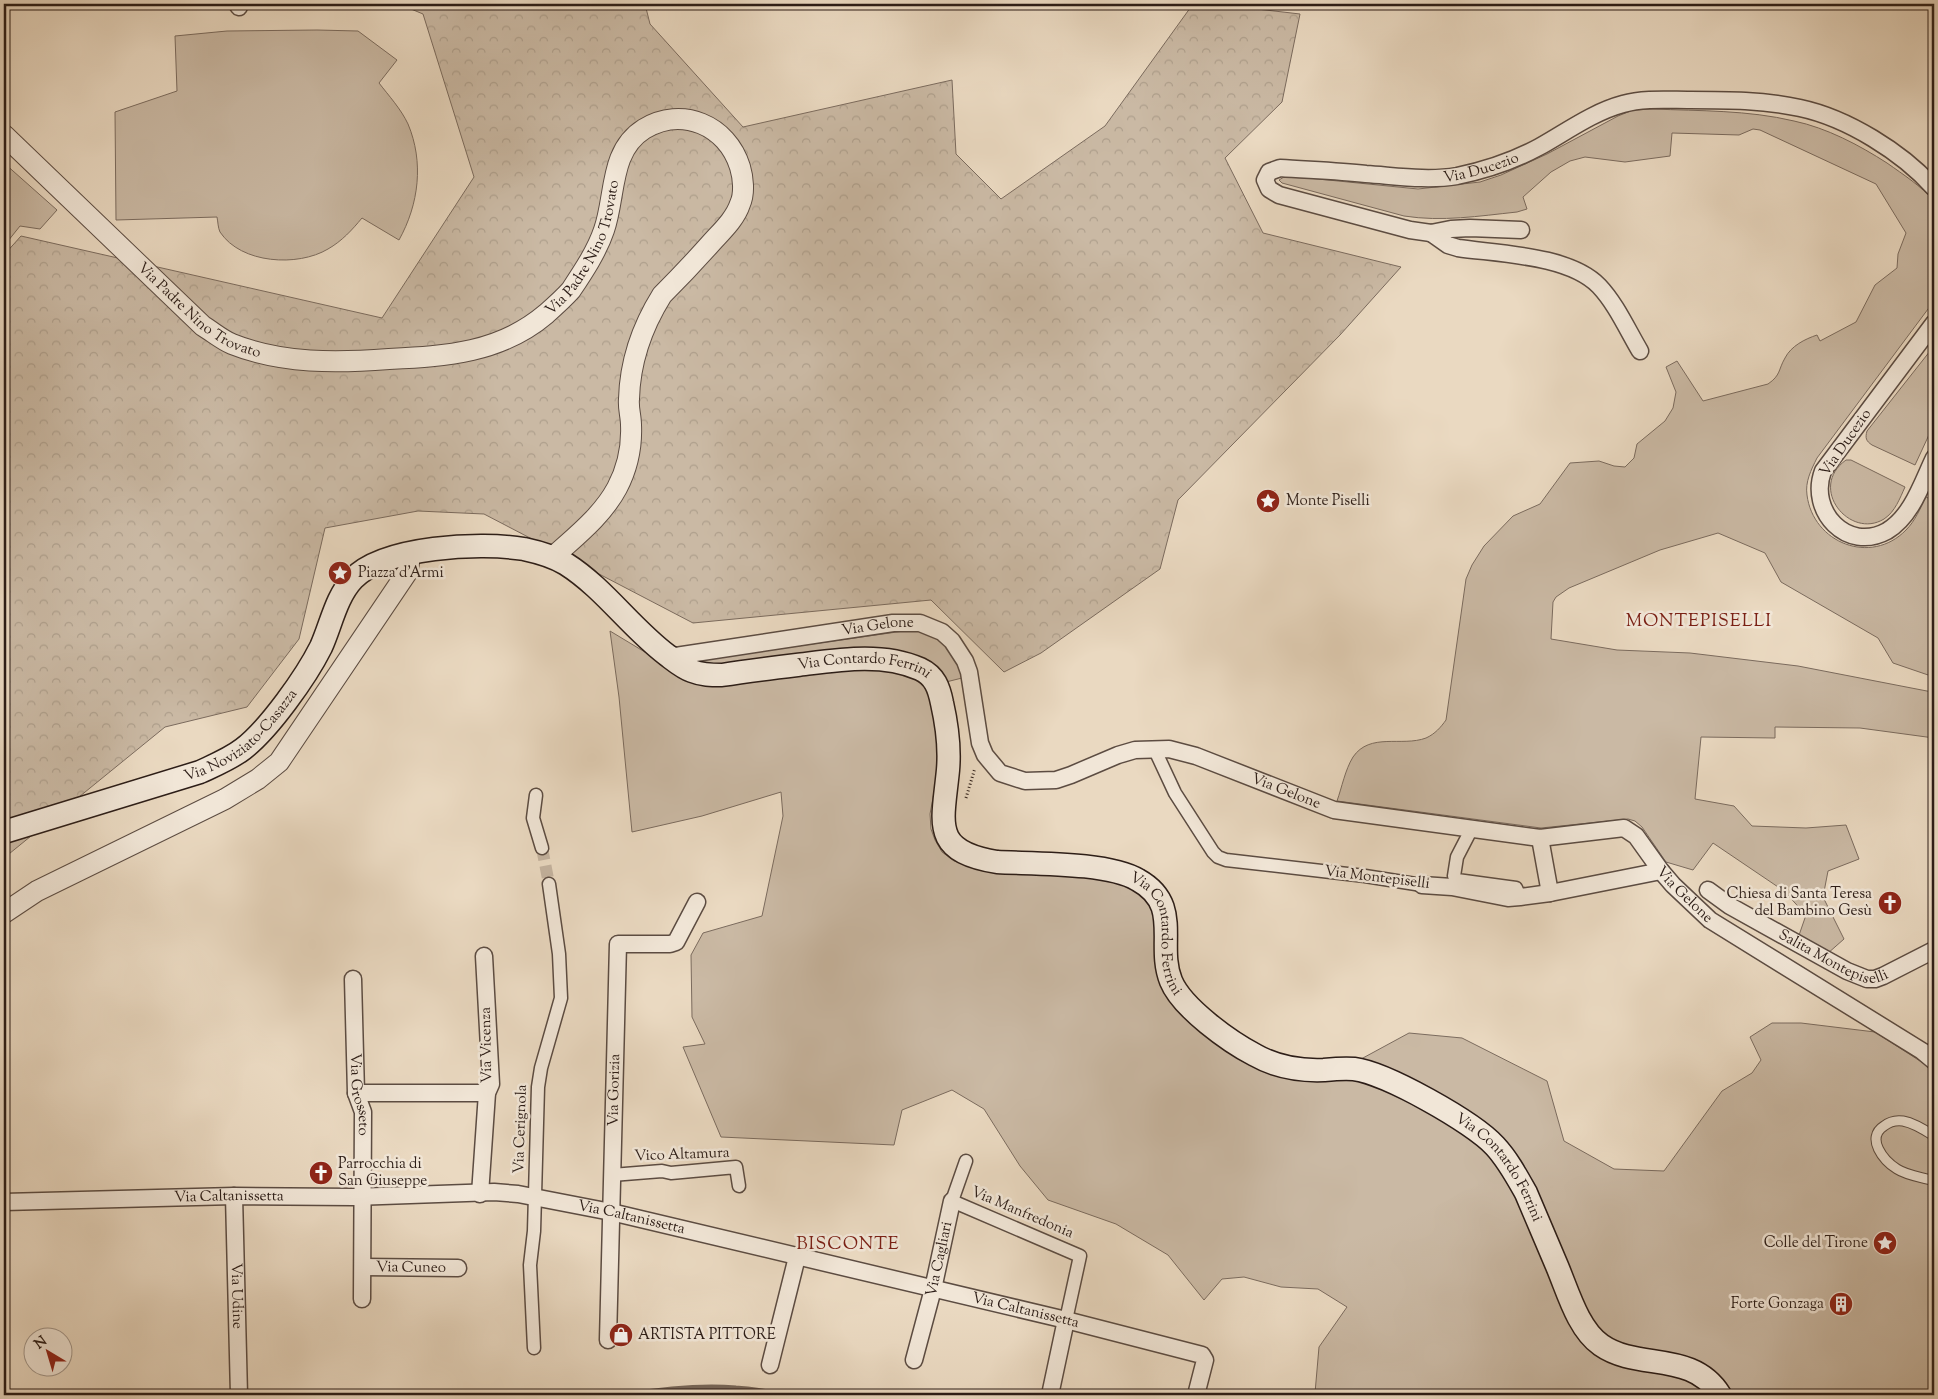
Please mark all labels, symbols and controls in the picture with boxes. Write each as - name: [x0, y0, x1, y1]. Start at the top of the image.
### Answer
- street label: Via Ducezio: [1442, 147, 1522, 188]
- street label: Via Padre Nino Trovato: [541, 178, 625, 320]
- street label: Via Padre Nino Trovato: [132, 258, 263, 363]
- street label: Via Ducezio: [1815, 405, 1877, 481]
- place icon: Monte Piselli: [1255, 488, 1281, 514]
- place label: Monte Piselli: [1286, 491, 1370, 512]
- place icon: Piazza d'Armi: [327, 560, 353, 586]
- place label: Piazza d'Armi: [358, 563, 444, 584]
- district label: MONTEPISELLI: [1626, 609, 1772, 635]
- street label: Via Gelone: [840, 613, 914, 641]
- street label: Via Contardo Ferrini: [796, 648, 936, 683]
- street label: Via Noviziato-Casazza: [181, 685, 303, 787]
- street label: Via Gelone: [1248, 768, 1324, 814]
- street label: Via Montepiselli: [1323, 861, 1431, 895]
- street label: Via Gelone: [1651, 862, 1718, 928]
- street label: Via Contardo Ferrini: [1126, 867, 1187, 1000]
- place label: Chiesa di Santa Teresa del Bambino Gesù: [1727, 884, 1872, 922]
- church icon: Chiesa di Santa Teresa del Bambino Gesù: [1877, 890, 1903, 916]
- street label: Salita Montepiselli: [1775, 924, 1892, 990]
- street label: Via Vicenza: [476, 1007, 498, 1083]
- street label: Via Grosseto: [344, 1053, 374, 1136]
- street label: Via Gorizia: [603, 1053, 626, 1127]
- street label: Via Cerignola: [509, 1084, 533, 1174]
- street label: Via Contardo Ferrini: [1451, 1108, 1547, 1225]
- street label: Vico Altamura: [634, 1143, 730, 1167]
- place label: Parrocchia di San Giuseppe: [338, 1154, 427, 1192]
- church icon: Parrocchia di San Giuseppe: [308, 1160, 334, 1186]
- street label: Via Manfredonia: [967, 1182, 1077, 1244]
- street label: Via Caltanissetta: [174, 1185, 284, 1208]
- street label: Via Caltanissetta: [576, 1195, 687, 1240]
- street label: Via Cagliari: [921, 1220, 958, 1299]
- place icon: Colle del Tirone: [1872, 1230, 1898, 1256]
- district label: BISCONTE: [796, 1232, 900, 1258]
- place label: Colle del Tirone: [1764, 1233, 1868, 1254]
- street label: Via Cuneo: [376, 1257, 446, 1278]
- street label: Via Udine: [225, 1263, 248, 1329]
- street label: Via Caltanissetta: [970, 1288, 1081, 1333]
- building icon: Forte Gonzaga: [1828, 1291, 1854, 1317]
- place label: Forte Gonzaga: [1731, 1294, 1824, 1315]
- shop icon: ARTISTA PITTORE: [608, 1322, 634, 1348]
- place label: ARTISTA PITTORE: [638, 1325, 776, 1346]
- north arrow: [22, 1326, 72, 1376]
- text: N: [31, 1332, 52, 1355]

